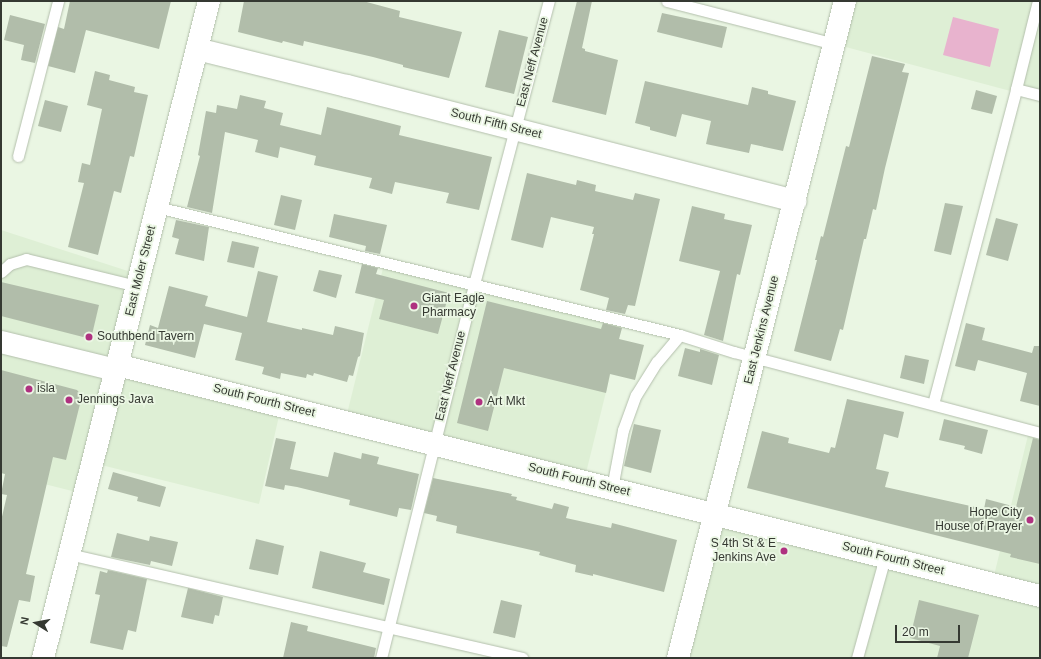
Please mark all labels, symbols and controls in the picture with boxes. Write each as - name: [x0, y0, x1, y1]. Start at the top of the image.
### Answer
- street label: East Neff Avenue: [514, 15, 552, 109]
- street label: South Fifth Street: [449, 106, 543, 142]
- street label: East Moler Street: [123, 224, 159, 318]
- street label: East Jenkins Avenue: [741, 274, 783, 386]
- place label: Giant Eagle Pharmacy: [422, 292, 485, 320]
- marker: Giant Eagle Pharmacy: [409, 301, 419, 311]
- street label: East Neff Avenue: [433, 329, 469, 423]
- place label: Southbend Tavern: [97, 330, 194, 344]
- marker: Southbend Tavern: [84, 332, 94, 342]
- street label: South Fourth Street: [211, 381, 317, 421]
- place label: isla: [37, 382, 55, 396]
- marker: isla: [24, 384, 34, 394]
- place label: Jennings Java: [77, 393, 154, 407]
- marker: Jennings Java: [64, 395, 74, 405]
- place label: Art Mkt: [487, 395, 525, 409]
- marker: Art Mkt: [474, 397, 484, 407]
- street label: South Fourth Street: [526, 460, 632, 500]
- place label: Hope City House of Prayer: [935, 506, 1022, 534]
- marker: Hope City House of Prayer: [1025, 515, 1035, 525]
- place label: S 4th St & E Jenkins Ave: [711, 537, 776, 565]
- street label: South Fourth Street: [840, 539, 946, 579]
- marker: S 4th St & E Jenkins Ave: [779, 546, 789, 556]
- north arrow: [16, 603, 56, 643]
- text: N: [18, 616, 31, 626]
- scale bar: [897, 617, 962, 643]
- text: 20 m: [902, 625, 929, 639]

